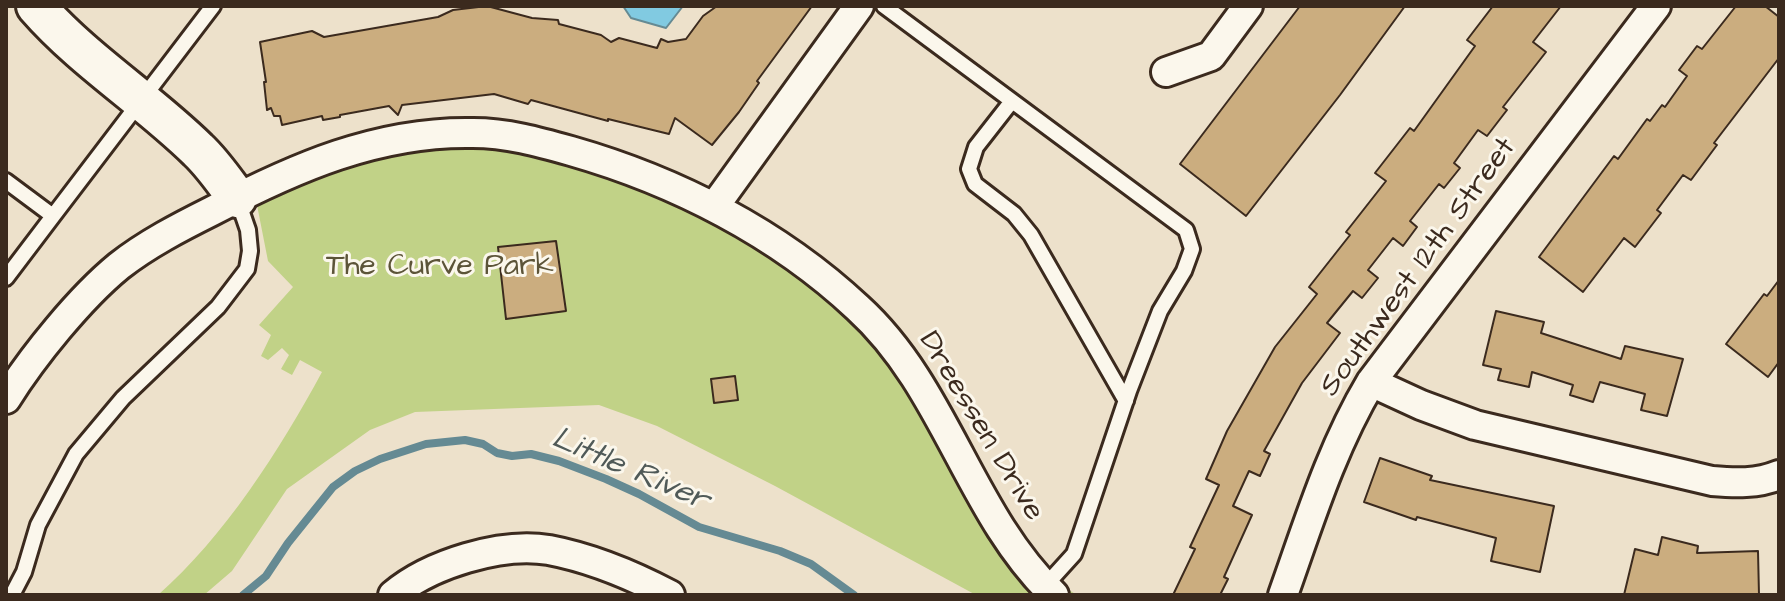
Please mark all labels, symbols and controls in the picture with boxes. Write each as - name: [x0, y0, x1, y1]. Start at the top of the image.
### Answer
- street label: Southwest 12th Street: [1313, 132, 1525, 404]
- park label: The Curve Park: [326, 250, 554, 286]
- street label: Dreessen Drive: [909, 326, 1051, 528]
- water label: Little River: [546, 421, 714, 521]

